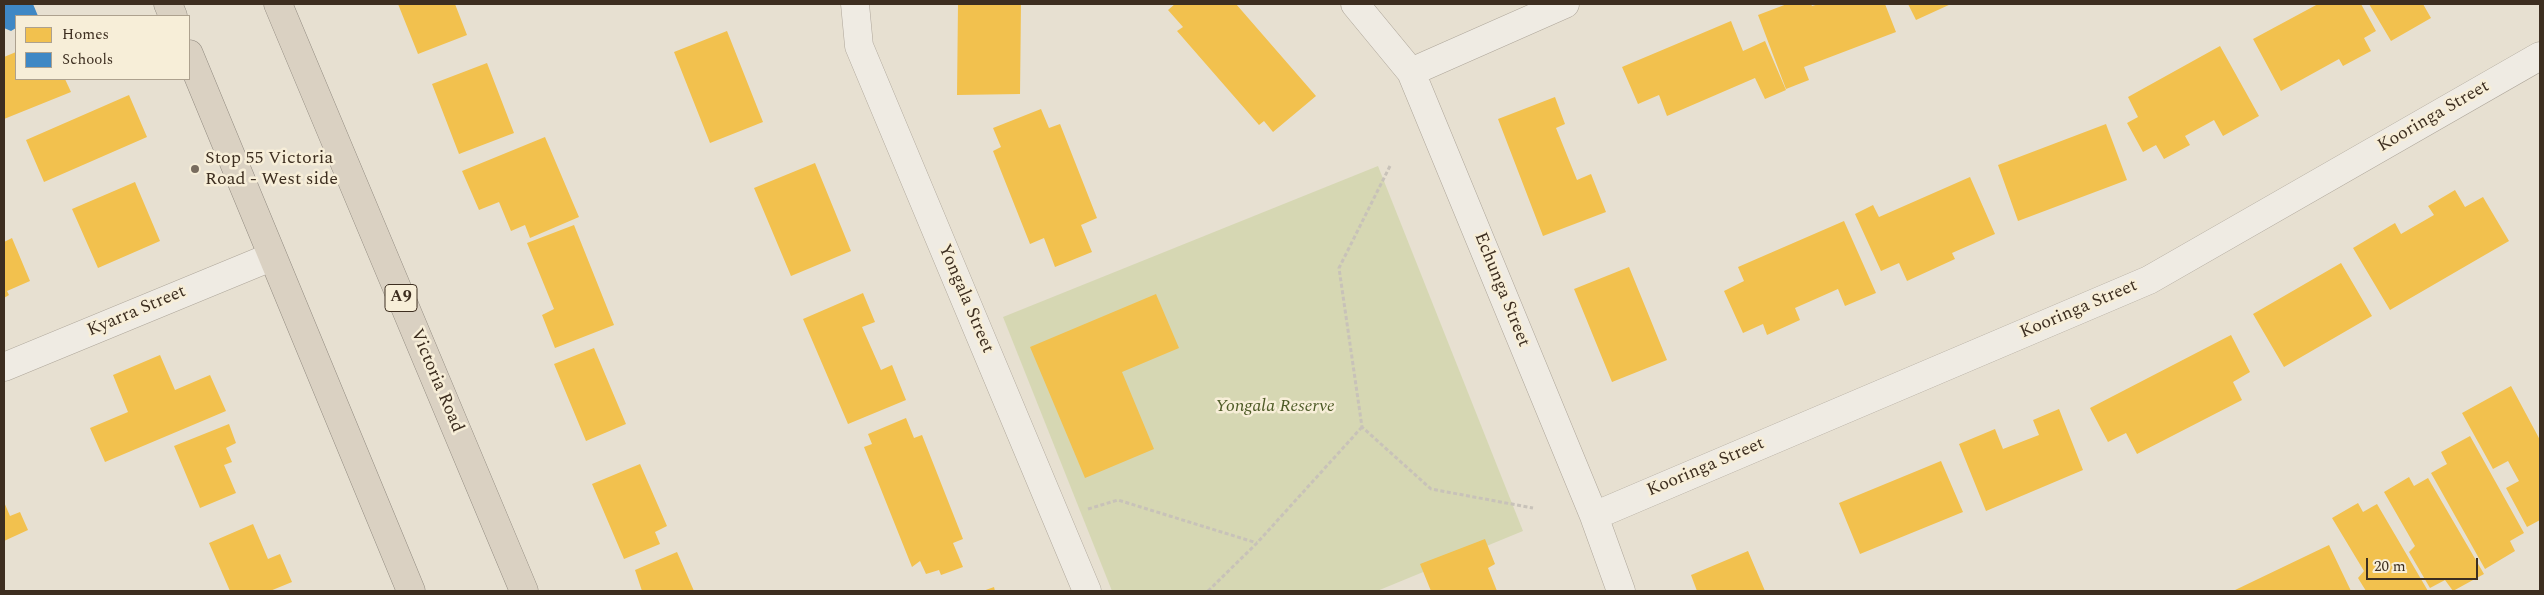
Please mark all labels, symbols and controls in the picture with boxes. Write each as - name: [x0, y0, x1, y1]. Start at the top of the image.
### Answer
- legend: [15, 15, 190, 80]
- text: Homes: [62, 23, 109, 46]
- text: Schools: [62, 48, 113, 71]
- street label: Kooringa Street: [2374, 76, 2494, 158]
- place label: Stop 55 Victoria Road - West side: [205, 148, 338, 190]
- marker: Stop 55 Victoria Road - West side: [189, 163, 201, 175]
- street label: Echunga Street: [1468, 230, 1534, 350]
- street label: Yongala Street: [932, 241, 998, 357]
- street label: Kooringa Street: [2017, 276, 2141, 344]
- street label: Kyarra Street: [85, 282, 189, 342]
- road number: A9: [385, 284, 417, 312]
- street label: Victoria Road: [405, 326, 467, 436]
- park label: Yongala Reserve: [1215, 396, 1335, 418]
- street label: Kooringa Street: [1644, 434, 1768, 502]
- scale bar: [2369, 548, 2482, 580]
- text: 20 m: [2374, 555, 2406, 578]

